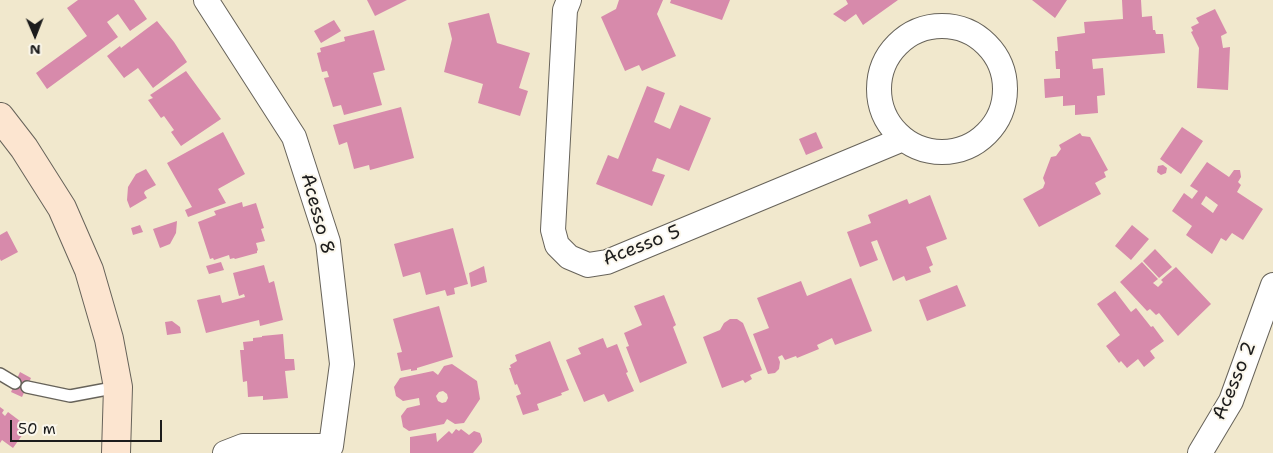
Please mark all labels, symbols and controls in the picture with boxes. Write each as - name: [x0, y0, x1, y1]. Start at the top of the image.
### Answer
- north arrow: [10, 10, 60, 60]
- text: N: [30, 41, 41, 59]
- street label: Acesso 8: [295, 171, 339, 257]
- street label: Acesso 5: [600, 221, 684, 271]
- street label: Acesso 2: [1208, 338, 1262, 424]
- scale bar: [12, 410, 165, 442]
- text: 50 m: [18, 419, 56, 439]

